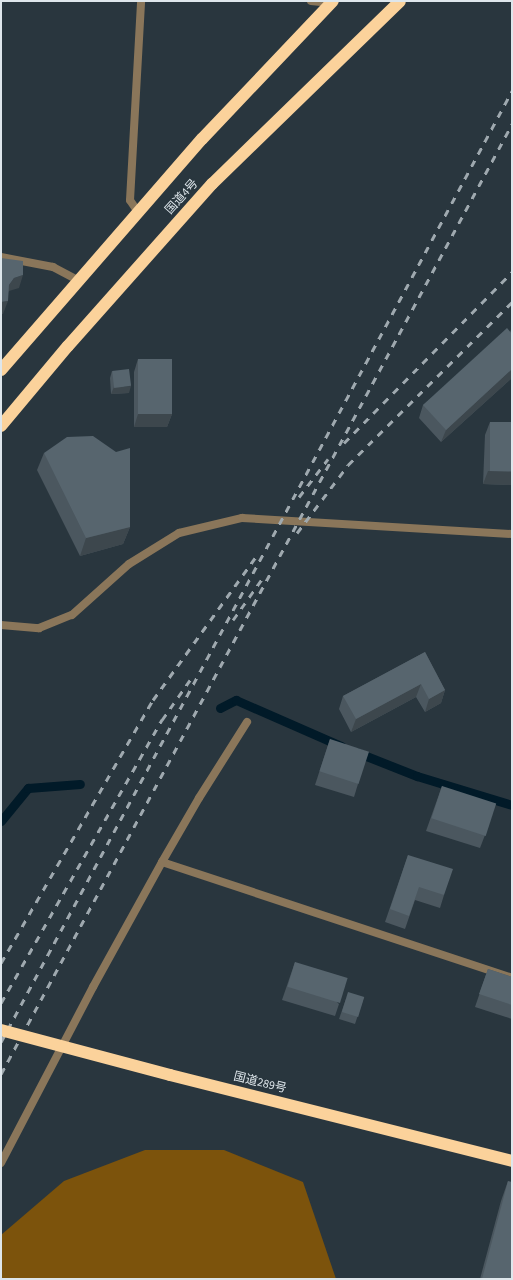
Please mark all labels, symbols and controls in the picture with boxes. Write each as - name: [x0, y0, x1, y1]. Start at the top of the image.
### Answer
- street label: 国道4号: [163, 177, 201, 217]
- street label: 国道289号: [232, 1069, 288, 1097]

